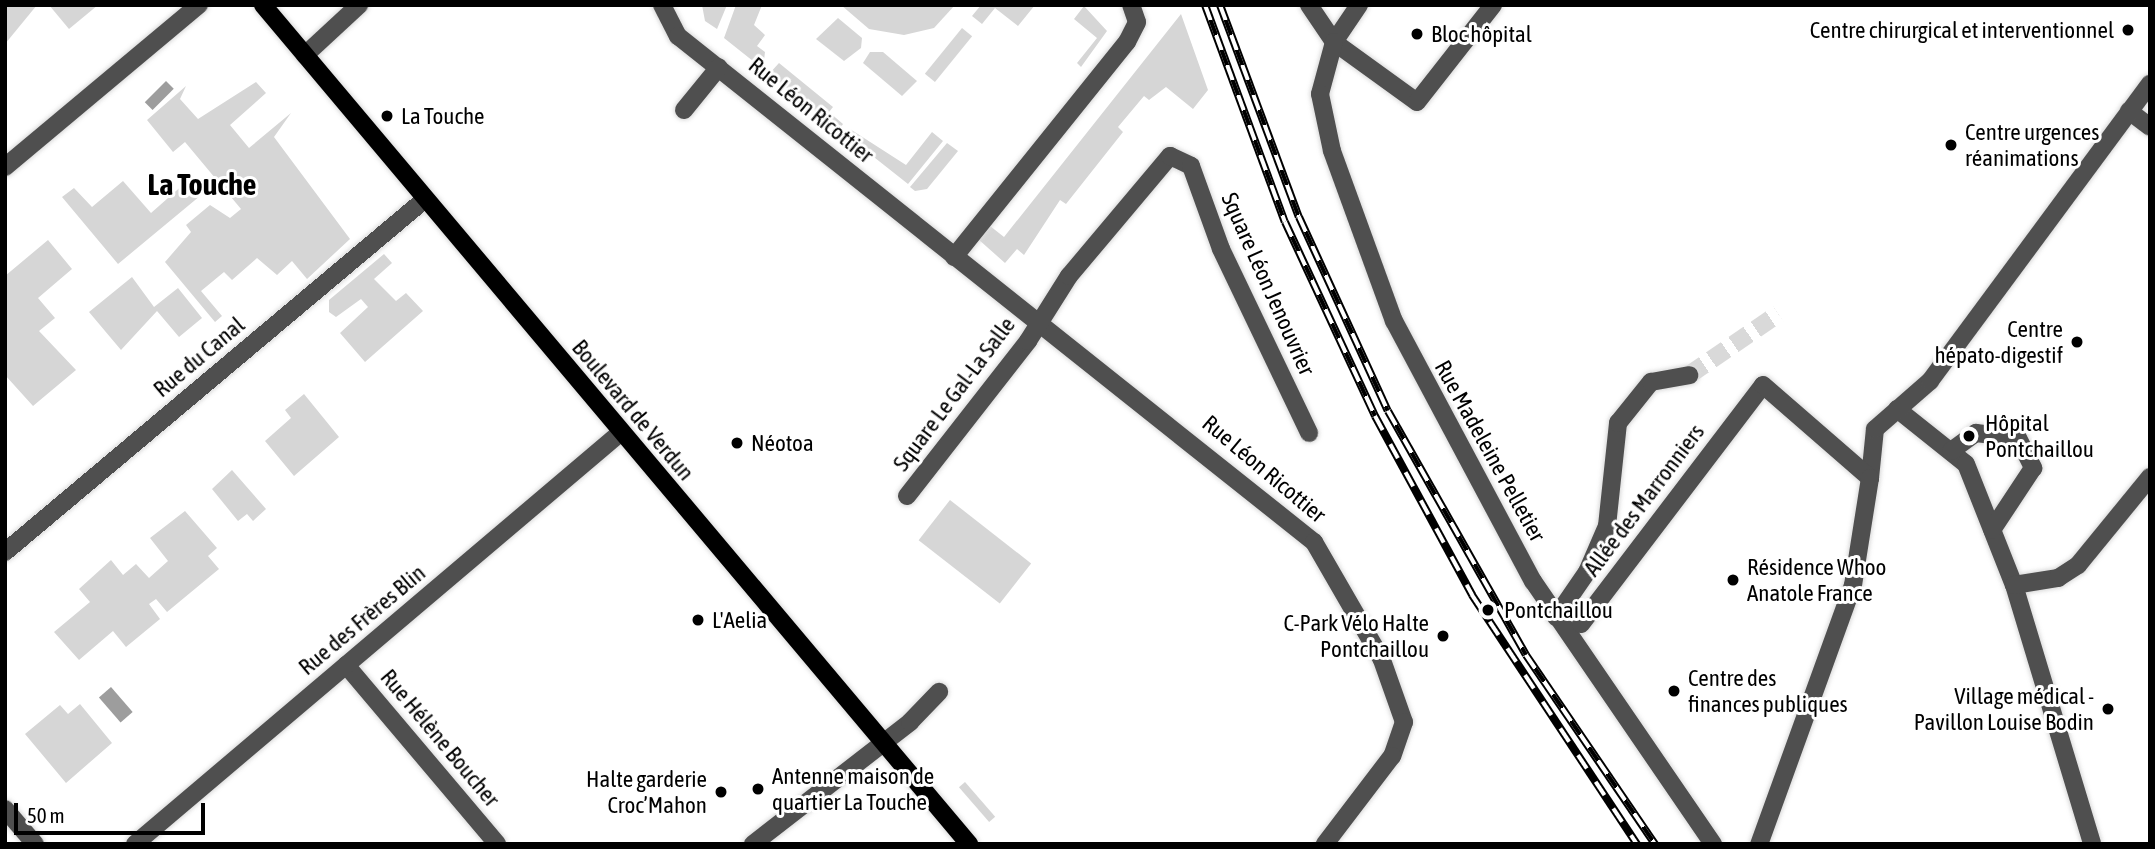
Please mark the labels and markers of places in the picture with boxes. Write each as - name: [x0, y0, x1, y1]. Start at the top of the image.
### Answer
- place label: Centre chirurgical et interventionnel: [1810, 16, 2114, 44]
- place label: Bloc hôpital: [1431, 20, 1532, 48]
- marker: Centre chirurgical et interventionnel: [2120, 22, 2136, 38]
- marker: Bloc hôpital: [1409, 26, 1425, 42]
- place label: La Touche: [401, 102, 484, 130]
- marker: La Touche: [379, 108, 395, 124]
- place label: Centre urgences réanimations: [1965, 118, 2099, 172]
- marker: Centre urgences réanimations: [1943, 137, 1959, 153]
- place label: Centre hépato-digestif: [1934, 315, 2063, 369]
- marker: Centre hépato-digestif: [2069, 334, 2085, 350]
- place label: Hôpital Pontchaillou: [1985, 409, 2094, 463]
- marker: Hôpital Pontchaillou: [1959, 426, 1979, 446]
- place label: Néotoa: [751, 429, 814, 457]
- marker: Néotoa: [729, 435, 745, 451]
- place label: Résidence Whoo Anatole France: [1747, 553, 1886, 607]
- marker: Résidence Whoo Anatole France: [1725, 572, 1741, 588]
- place label: Pontchaillou: [1504, 596, 1613, 624]
- marker: Pontchaillou: [1478, 600, 1498, 620]
- place label: L'Aelia: [712, 606, 767, 634]
- place label: C-Park Vélo Halte Pontchaillou: [1284, 609, 1429, 663]
- marker: L'Aelia: [690, 612, 706, 628]
- marker: C-Park Vélo Halte Pontchaillou: [1435, 628, 1451, 644]
- place label: Centre des finances publiques: [1688, 664, 1848, 718]
- place label: Village médical - Pavillon Louise Bodin: [1914, 682, 2094, 736]
- marker: Centre des finances publiques: [1666, 683, 1682, 699]
- marker: Village médical - Pavillon Louise Bodin: [2100, 701, 2116, 717]
- place label: Antenne maison de quartier La Touche: [772, 762, 934, 816]
- place label: Halte garderie Croc’Mahon: [586, 765, 707, 819]
- marker: Antenne maison de quartier La Touche: [750, 781, 766, 797]
- marker: Halte garderie Croc’Mahon: [713, 784, 729, 800]

